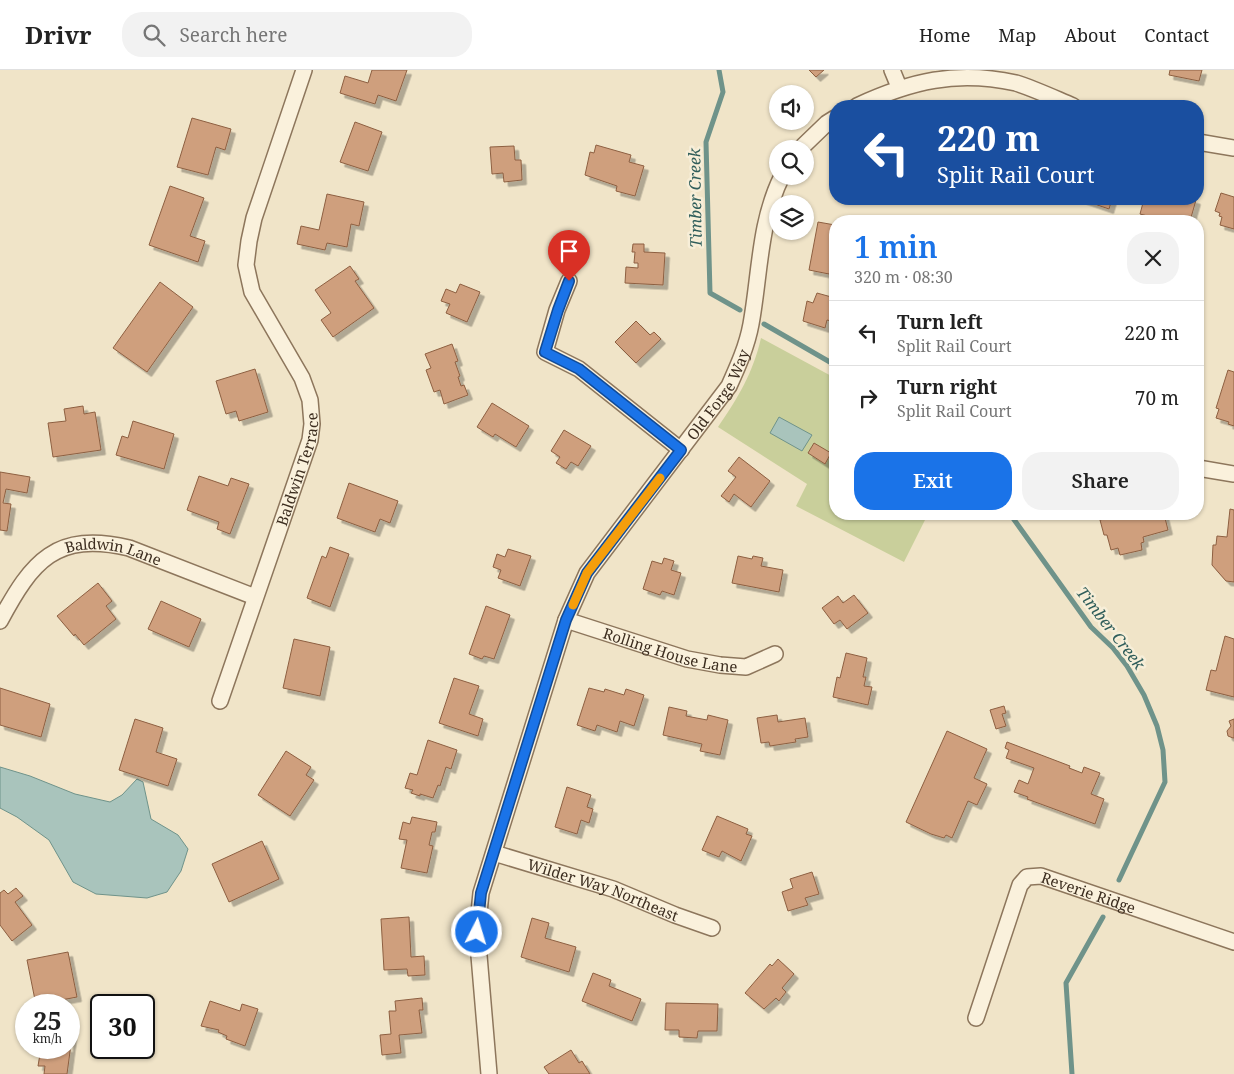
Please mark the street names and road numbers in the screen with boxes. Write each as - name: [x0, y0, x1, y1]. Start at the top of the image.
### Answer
- street label: Old Forge Way: [682, 346, 754, 444]
- street label: Baldwin Terrace: [271, 412, 322, 528]
- street label: Baldwin Lane: [62, 533, 165, 570]
- street label: Rolling House Lane: [601, 623, 738, 676]
- street label: Wilder Way Northeast: [525, 854, 681, 925]
- street label: Reverie Ridge: [1039, 867, 1138, 918]

